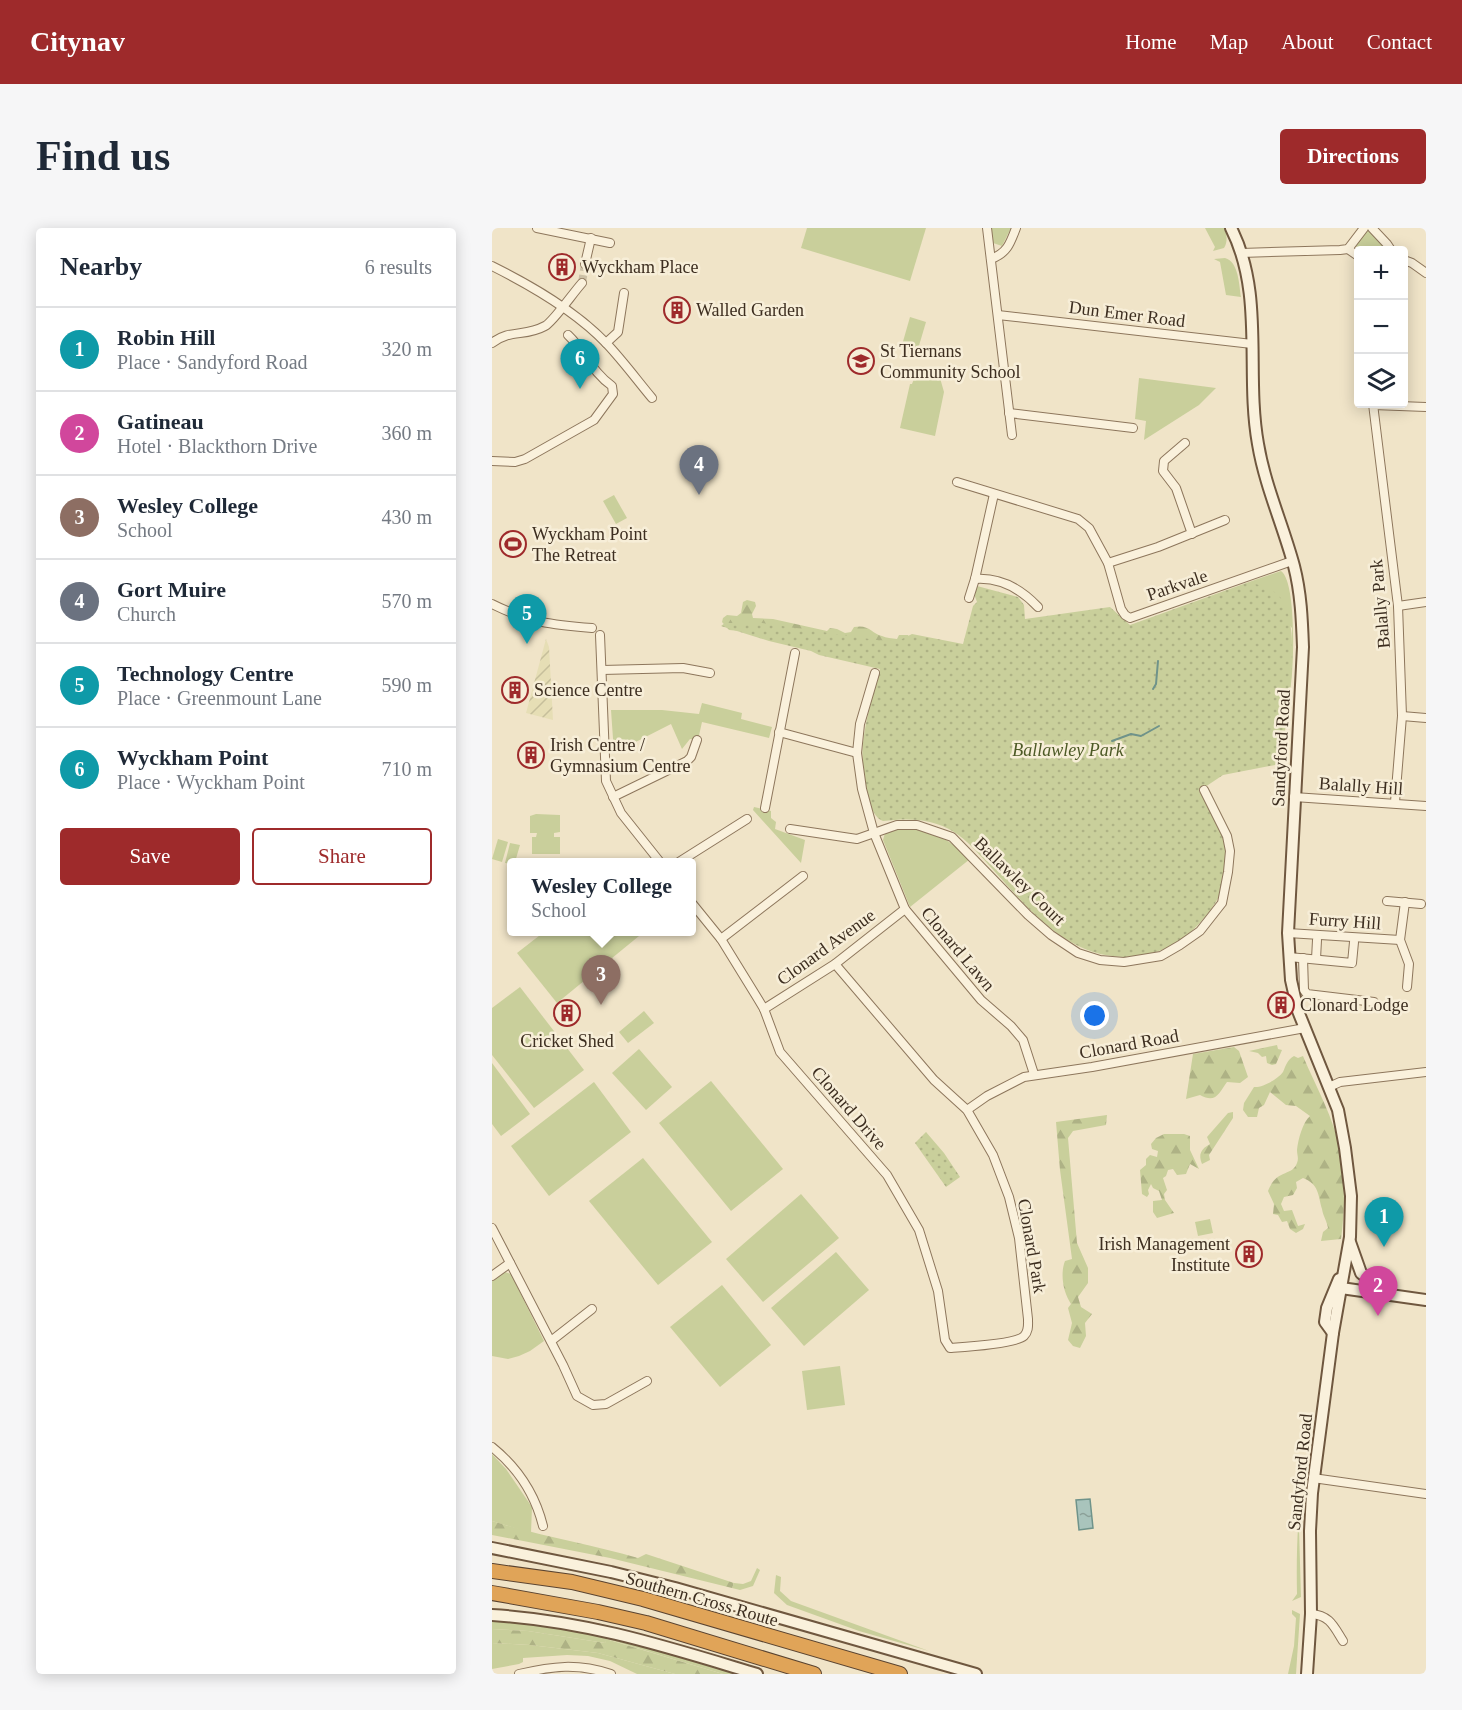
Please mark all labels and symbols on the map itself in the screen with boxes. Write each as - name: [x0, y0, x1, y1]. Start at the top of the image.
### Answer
- building icon: Wyckham Place: [547, 252, 577, 282]
- place label: Wyckham Place: [582, 257, 698, 277]
- building icon: Walled Garden: [662, 295, 692, 325]
- street label: Dun Emer Road: [1068, 297, 1186, 331]
- place label: Walled Garden: [696, 300, 804, 320]
- pin: 6: [560, 340, 599, 389]
- place label: St Tiernans Community School: [880, 341, 1021, 382]
- school or university icon: St Tiernans Community School: [846, 346, 876, 376]
- pin: 4: [680, 446, 718, 495]
- place label: Wyckham Point The Retreat: [532, 524, 647, 565]
- sports icon: Wyckham Point The Retreat: [498, 529, 528, 559]
- street label: Balally Park: [1366, 559, 1394, 649]
- street label: Parkvale: [1144, 565, 1210, 605]
- pin: 5: [507, 594, 546, 644]
- building icon: Science Centre: [500, 675, 530, 705]
- place label: Science Centre: [534, 680, 642, 700]
- street label: Sandyford Road: [1268, 689, 1294, 807]
- place label: Irish Centre / Gymnasium Centre: [550, 735, 690, 776]
- building icon: Irish Centre / Gymnasium Centre: [516, 740, 546, 770]
- park label: Ballawley Park: [1012, 740, 1125, 760]
- street label: Balally Hill: [1318, 773, 1404, 799]
- street label: Ballawley Court: [970, 833, 1070, 929]
- street label: Clonard Lawn: [917, 903, 999, 995]
- street label: Clonard Avenue: [773, 905, 879, 989]
- street label: Furry Hill: [1308, 908, 1382, 934]
- pin: 3: [582, 956, 620, 1005]
- building icon: Clonard Lodge: [1266, 990, 1296, 1020]
- place label: Clonard Lodge: [1300, 995, 1408, 1015]
- building icon: Cricket Shed: [552, 998, 582, 1028]
- your location: [1080, 1001, 1109, 1030]
- street label: Clonard Road: [1078, 1025, 1180, 1063]
- place label: Cricket Shed: [520, 1031, 614, 1051]
- street label: Clonard Drive: [808, 1062, 890, 1154]
- street label: Clonard Park: [1014, 1197, 1050, 1295]
- pin: 1: [1364, 1198, 1404, 1247]
- place label: Irish Management Institute: [1099, 1234, 1230, 1275]
- building icon: Irish Management Institute: [1234, 1239, 1264, 1269]
- pin: 2: [1358, 1266, 1398, 1316]
- street label: Sandyford Road: [1284, 1413, 1316, 1531]
- street label: Southern Cross Route: [623, 1568, 781, 1630]

